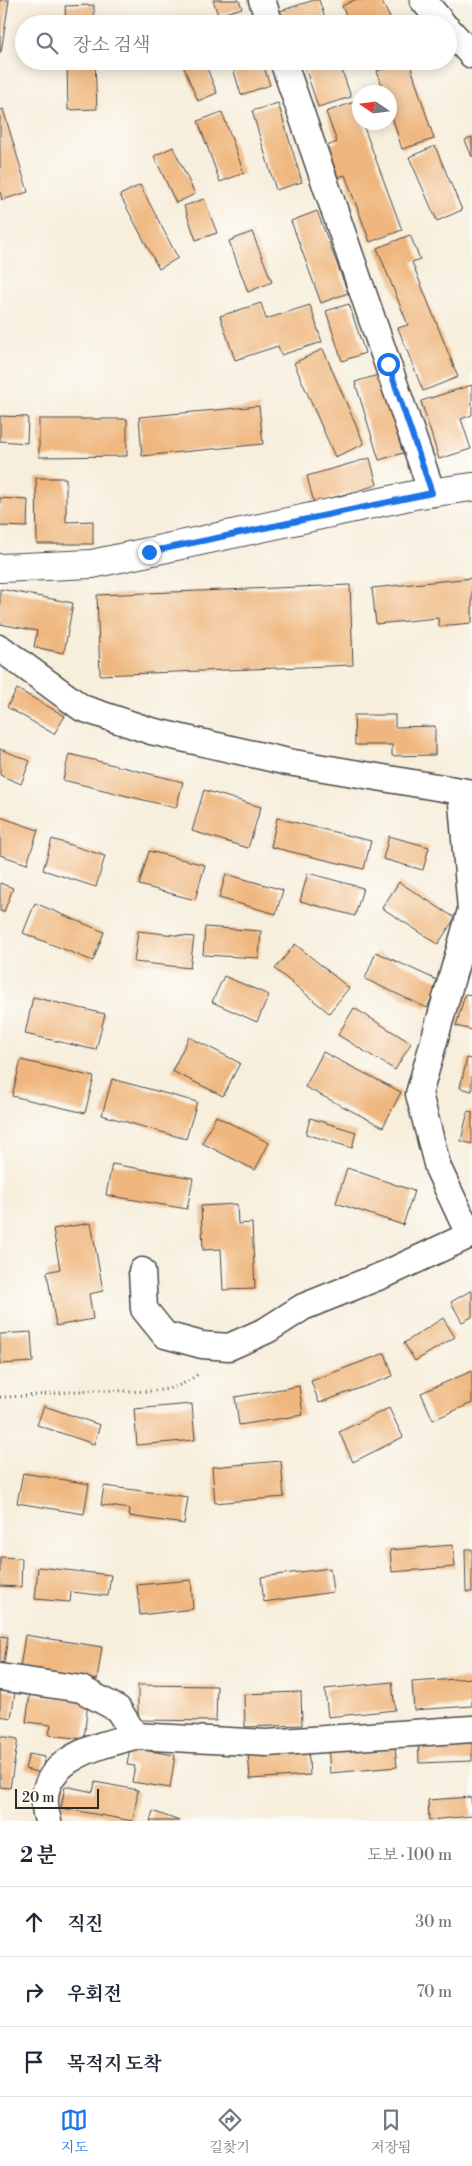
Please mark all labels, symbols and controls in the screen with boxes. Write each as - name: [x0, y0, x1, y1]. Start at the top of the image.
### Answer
- search box: [15, 15, 457, 70]
- icon: search: [33, 29, 61, 57]
- text: 장소 검색: [73, 33, 150, 57]
- north arrow: [352, 85, 397, 130]
- route start: [377, 353, 400, 376]
- route end: [138, 541, 161, 564]
- scale bar: [15, 1786, 99, 1809]
- text: 20 m: [22, 1789, 54, 1807]
- text: 2 분: [20, 1843, 57, 1869]
- text: 도보 · 100 m: [367, 1845, 452, 1865]
- icon: ahead: [20, 1908, 48, 1936]
- text: 직진: [67, 1912, 104, 1936]
- text: 30 m: [415, 1912, 452, 1932]
- icon: right: [20, 1978, 48, 2006]
- text: 우회전: [67, 1982, 122, 2006]
- text: 70 m: [416, 1982, 452, 2002]
- icon: arrive: [20, 2048, 48, 2076]
- text: 목적지 도착: [67, 2052, 162, 2076]
- tab: 지도: [60, 2106, 88, 2157]
- tab: 길찾기: [209, 2106, 250, 2157]
- tab: 저장됨: [371, 2106, 412, 2157]

